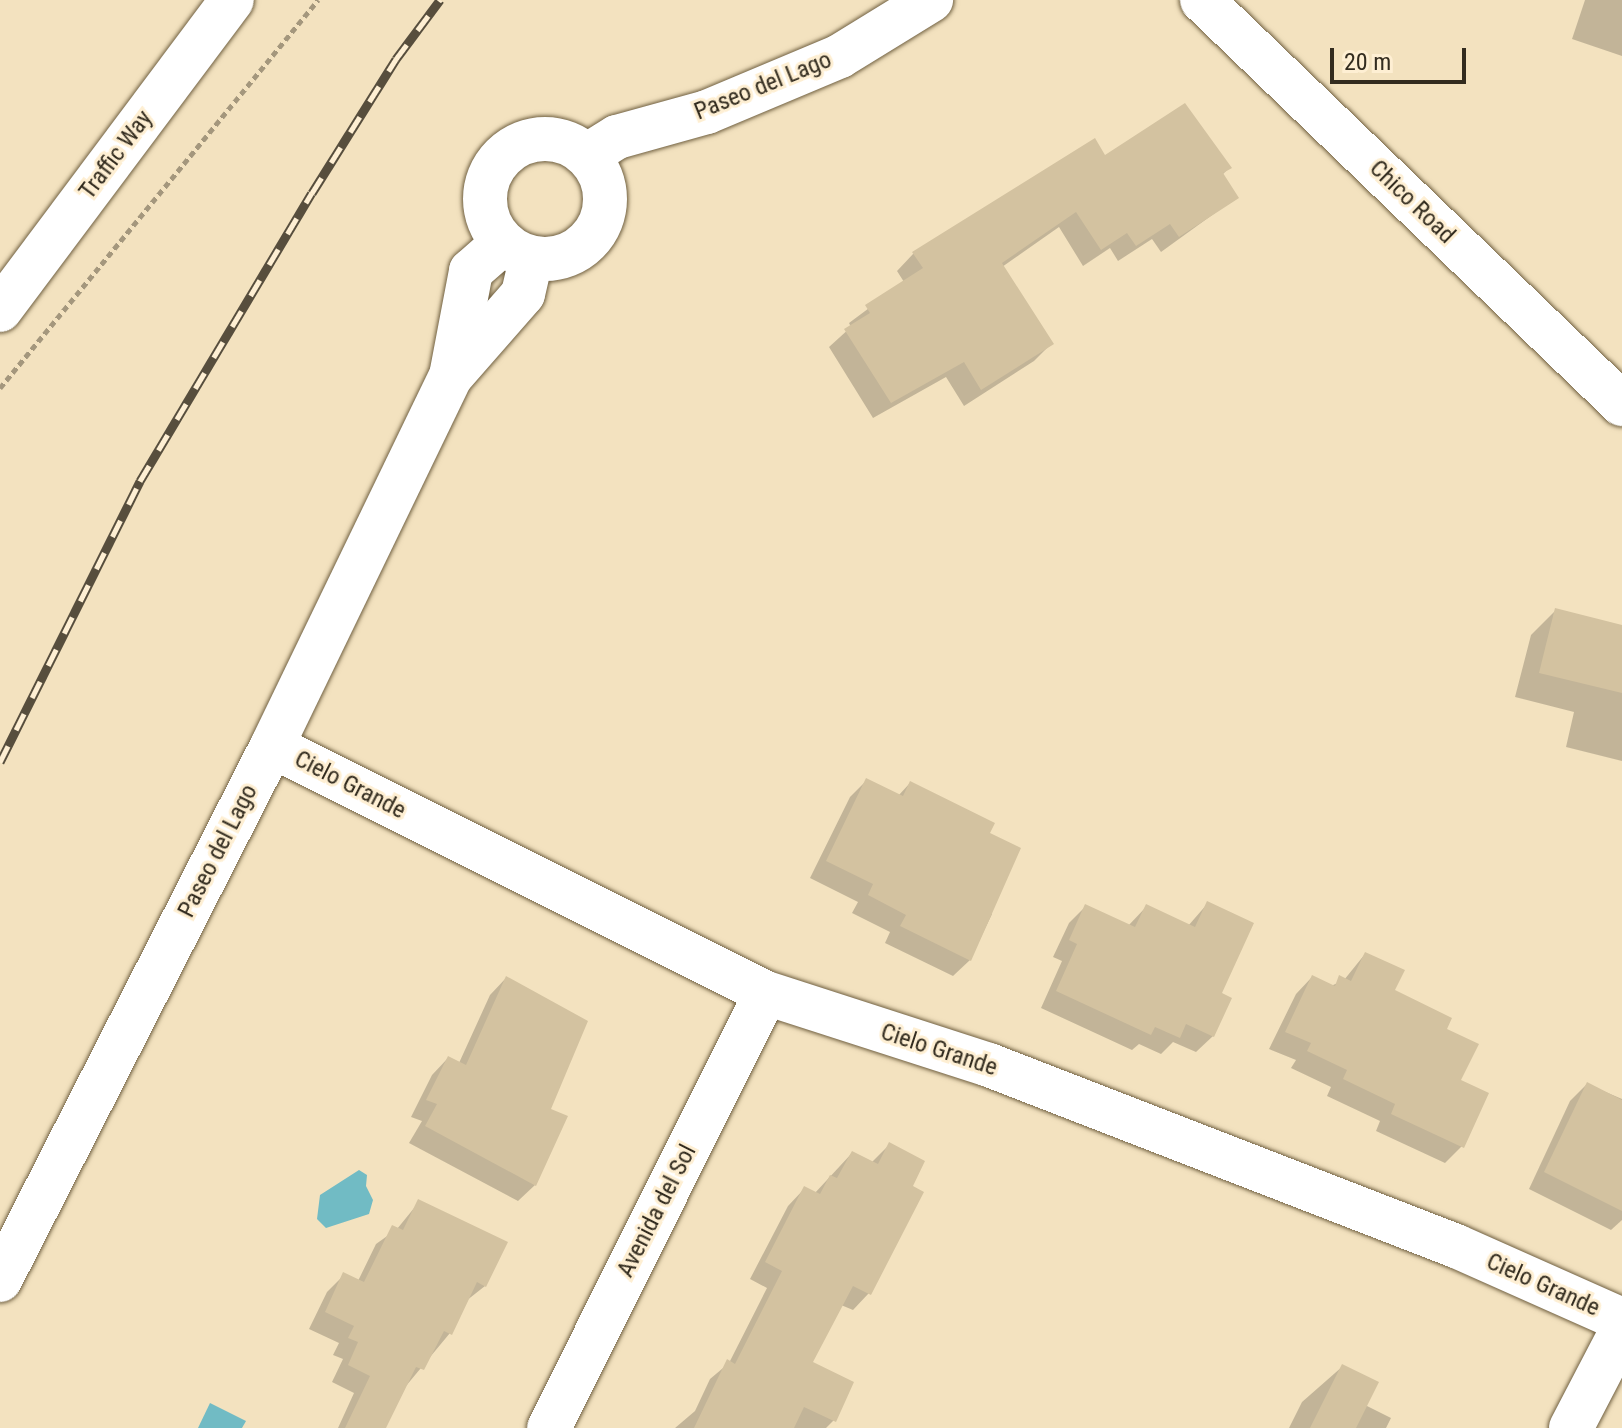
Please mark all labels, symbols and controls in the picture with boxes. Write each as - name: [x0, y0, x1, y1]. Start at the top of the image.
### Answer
- scale bar: [1334, 32, 1470, 82]
- street label: Paseo del Lago: [690, 45, 836, 127]
- text: 20 m: [1344, 48, 1391, 76]
- street label: Traffic Way: [73, 105, 159, 205]
- street label: Chico Road: [1363, 154, 1461, 250]
- street label: Cielo Grande: [290, 745, 410, 825]
- street label: Paseo del Lago: [172, 780, 264, 922]
- street label: Cielo Grande: [877, 1018, 1001, 1082]
- street label: Avenida del Sol: [611, 1140, 703, 1282]
- street label: Cielo Grande: [1482, 1247, 1604, 1323]

